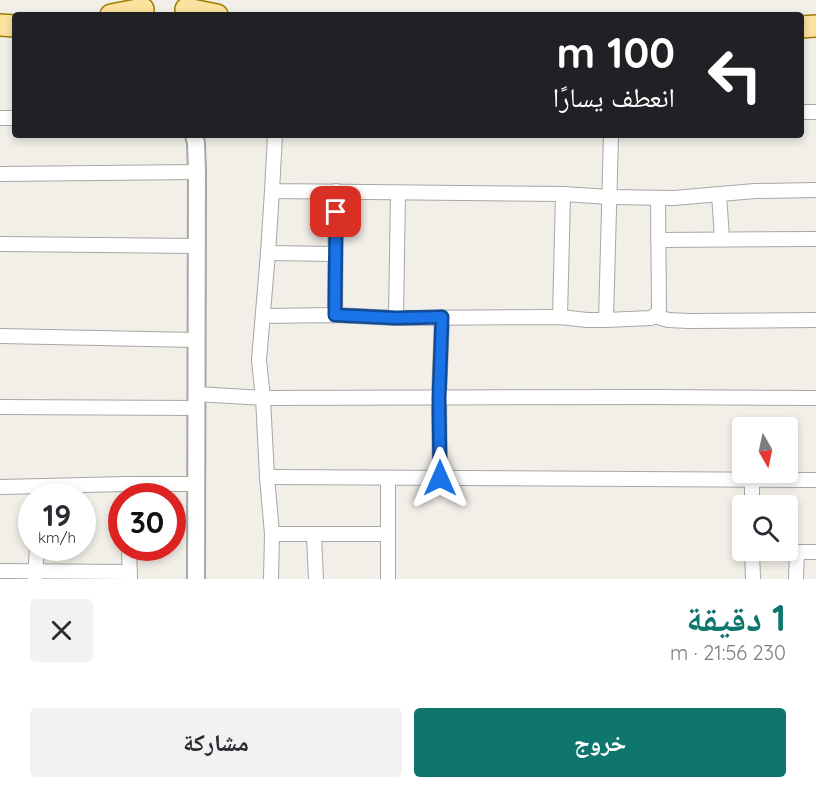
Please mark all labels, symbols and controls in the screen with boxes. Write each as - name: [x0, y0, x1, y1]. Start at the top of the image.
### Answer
- text: 100 m: [557, 26, 675, 79]
- icon: left: [696, 36, 774, 114]
- text: انعطف يسارًا: [553, 80, 675, 114]
- pin: [310, 186, 361, 237]
- icon: arrive: [319, 195, 352, 228]
- north arrow: [732, 417, 798, 483]
- map controls: [732, 417, 798, 561]
- position arrow: [408, 446, 472, 510]
- speed limit sign: 30: [108, 483, 186, 561]
- button: search: [732, 495, 798, 561]
- text: 19: [43, 496, 71, 534]
- text: km/h: [38, 528, 76, 547]
- text: 1 دقيقة: [686, 595, 786, 640]
- button: close: [30, 599, 93, 662]
- text: 230 m · 21:56: [670, 640, 786, 665]
- button: مشاركة: [30, 708, 402, 777]
- button: خروج: [414, 708, 786, 777]

